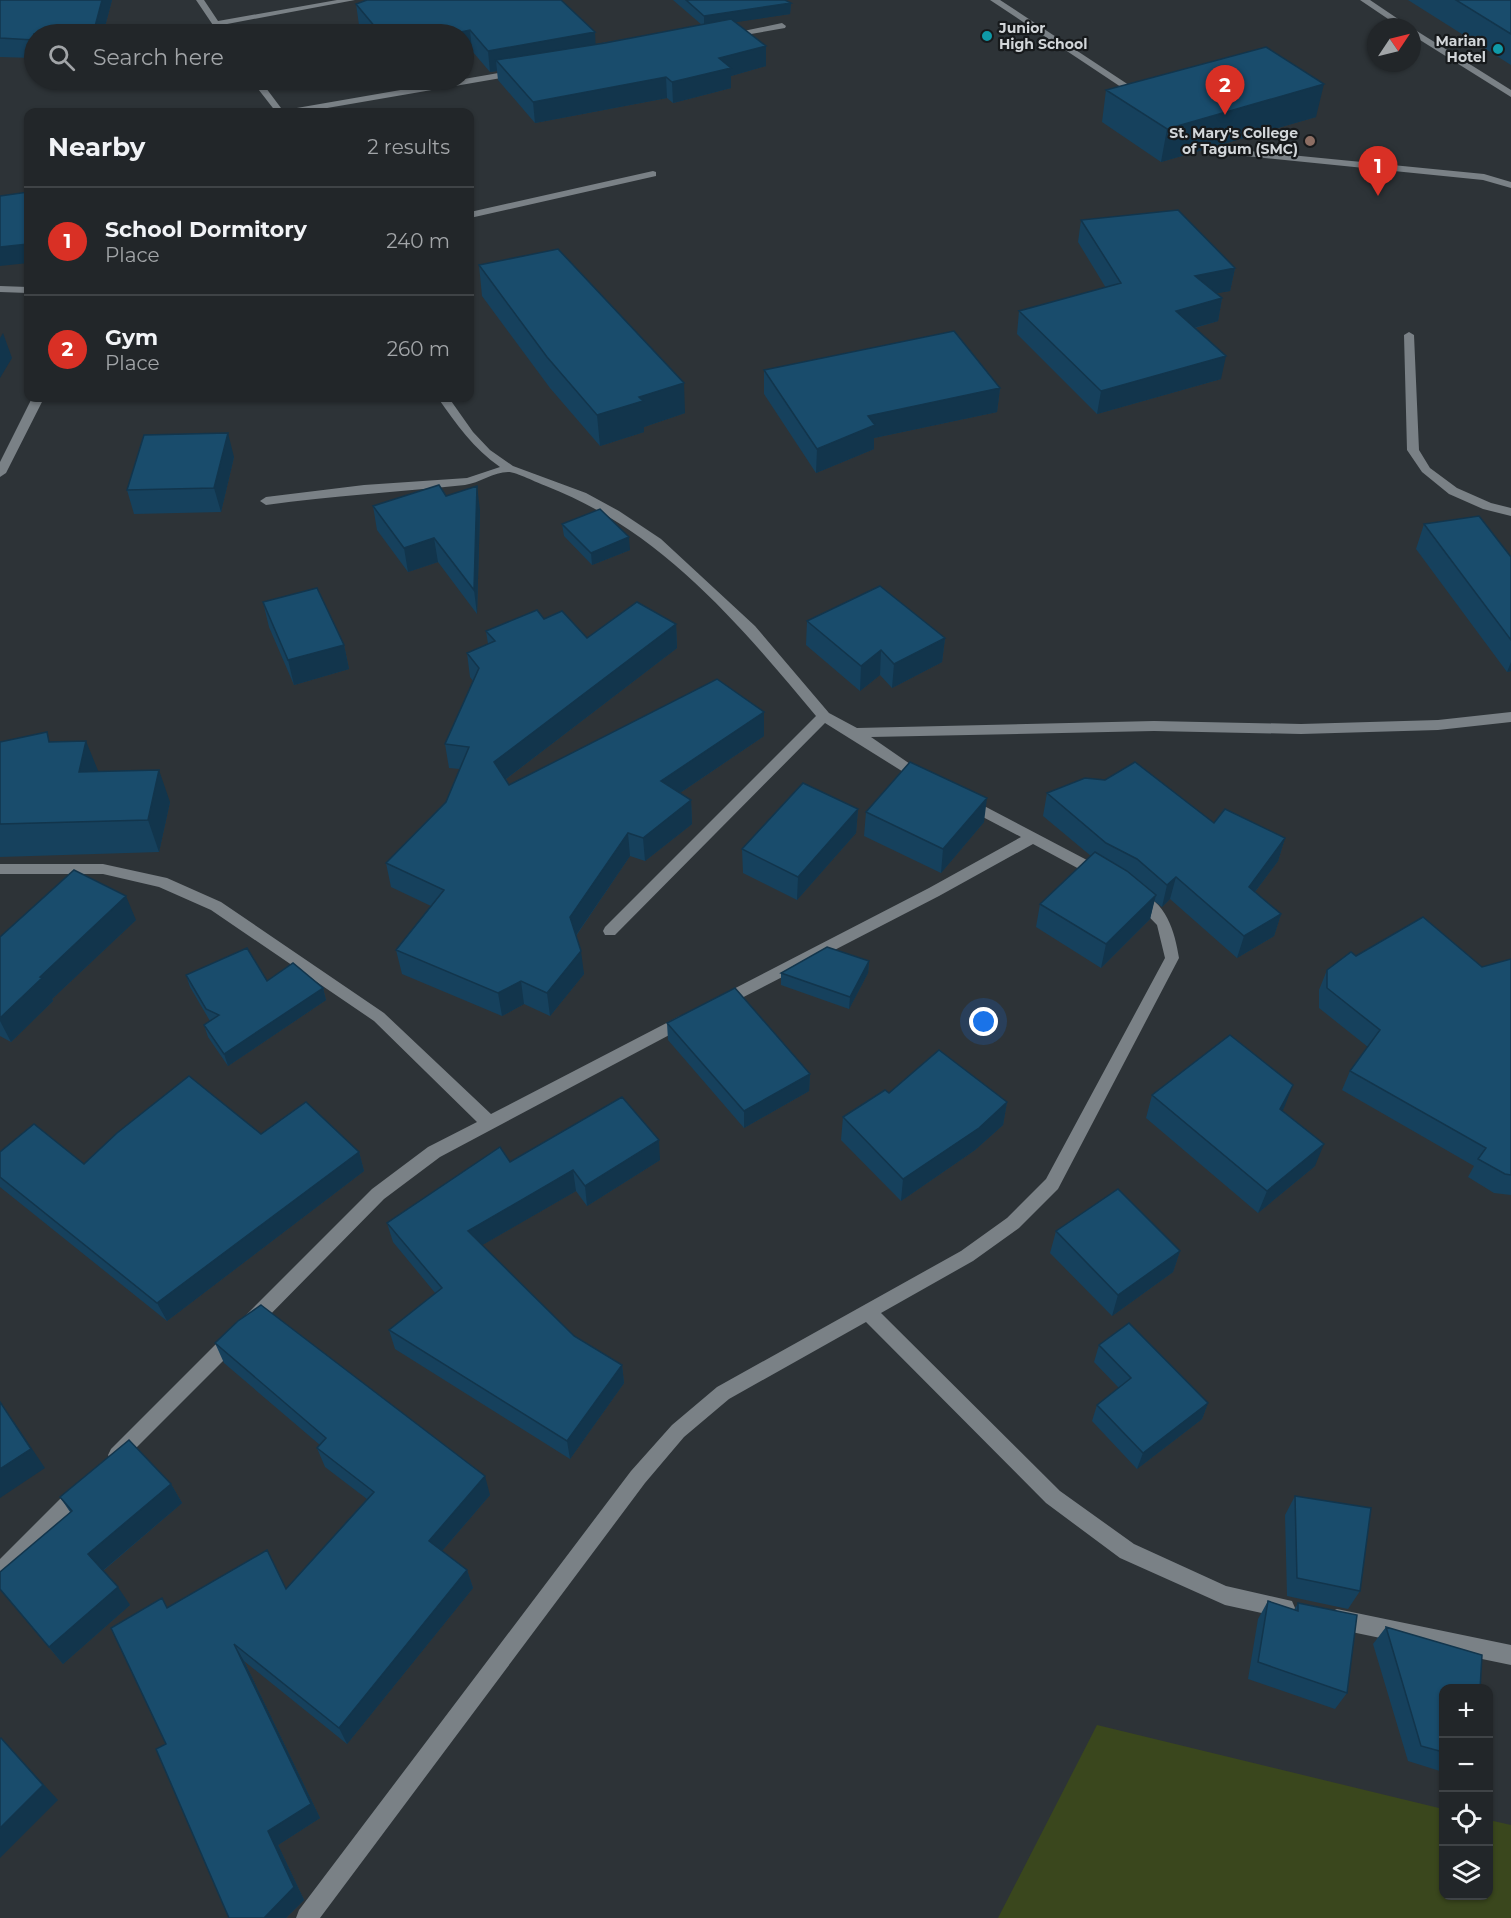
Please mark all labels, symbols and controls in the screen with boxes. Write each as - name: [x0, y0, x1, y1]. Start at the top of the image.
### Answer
- north arrow: [1367, 18, 1421, 72]
- place label: Junior High School: [998, 19, 1087, 53]
- search box: [24, 24, 474, 90]
- marker: Junior High School: [980, 29, 994, 43]
- place label: Marian Hotel: [1435, 32, 1486, 66]
- icon: search: [45, 41, 78, 74]
- marker: Marian Hotel: [1491, 42, 1505, 56]
- text: Search here: [93, 44, 224, 71]
- pin: 2: [1206, 66, 1244, 115]
- place label: St. Mary's College of Tagum (SMC): [1169, 124, 1298, 158]
- text: Nearby: [48, 131, 145, 163]
- marker: St. Mary's College of Tagum (SMC): [1303, 134, 1317, 148]
- text: 2 results: [367, 135, 450, 159]
- pin: 1: [1358, 146, 1398, 196]
- text: School Dormitory: [105, 216, 307, 243]
- text: 1: [64, 229, 71, 253]
- text: 240 m: [386, 229, 450, 253]
- text: Place: [105, 243, 160, 267]
- text: Gym: [105, 324, 158, 351]
- text: 2: [62, 337, 73, 361]
- text: 260 m: [387, 337, 450, 361]
- text: Place: [105, 351, 160, 375]
- your location: [969, 1007, 998, 1036]
- map controls: [1439, 1684, 1493, 1900]
- button: +: [1439, 1684, 1493, 1738]
- button: −: [1439, 1738, 1493, 1792]
- button: locate: [1439, 1792, 1493, 1846]
- button: layers: [1439, 1846, 1493, 1900]

